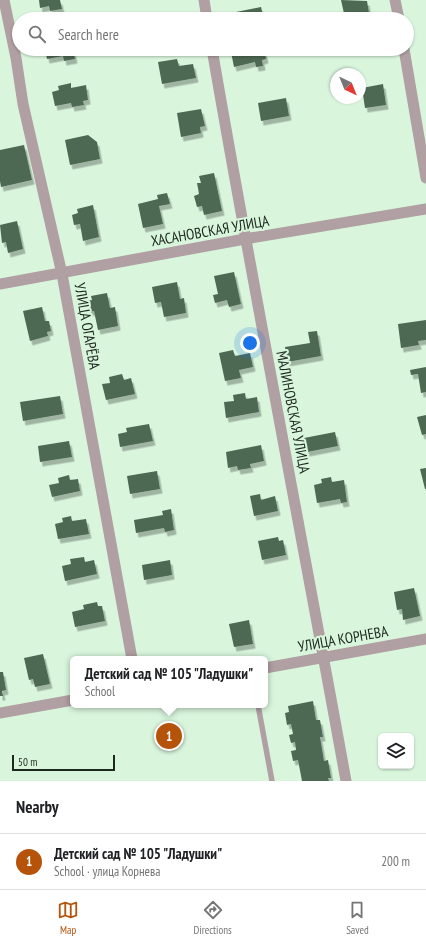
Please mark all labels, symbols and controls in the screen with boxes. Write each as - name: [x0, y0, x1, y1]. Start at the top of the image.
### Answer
- search box: [12, 12, 414, 56]
- icon: search: [26, 23, 48, 45]
- text: Search here: [58, 25, 119, 44]
- north arrow: [330, 68, 366, 104]
- street label: ХАСАНОВСКАЯ УЛИЦА: [149, 211, 271, 250]
- street label: УЛИЦА ОГАРЁВА: [71, 281, 105, 372]
- your location: [240, 333, 260, 353]
- street label: МАЛИНОВСКАЯ УЛИЦА: [272, 349, 315, 476]
- street label: УЛИЦА КОРНЕВА: [296, 621, 390, 656]
- popup: [70, 656, 268, 708]
- text: Детский сад № 105 "Ладушки": [85, 664, 253, 683]
- text: School: [85, 683, 115, 700]
- pin: 1: [156, 721, 182, 751]
- map controls: [378, 733, 414, 769]
- button: layers: [378, 733, 414, 769]
- scale bar: [12, 753, 115, 772]
- text: 50 m: [18, 755, 37, 769]
- text: Nearby: [16, 796, 59, 818]
- text: Детский сад № 105 "Ладушки": [54, 844, 222, 863]
- text: 1: [26, 853, 32, 870]
- text: 200 m: [381, 853, 410, 870]
- text: School · улица Корнева: [54, 863, 160, 880]
- tab: Map: [57, 899, 79, 937]
- tab: Directions: [194, 899, 232, 937]
- tab: Saved: [346, 899, 369, 937]

